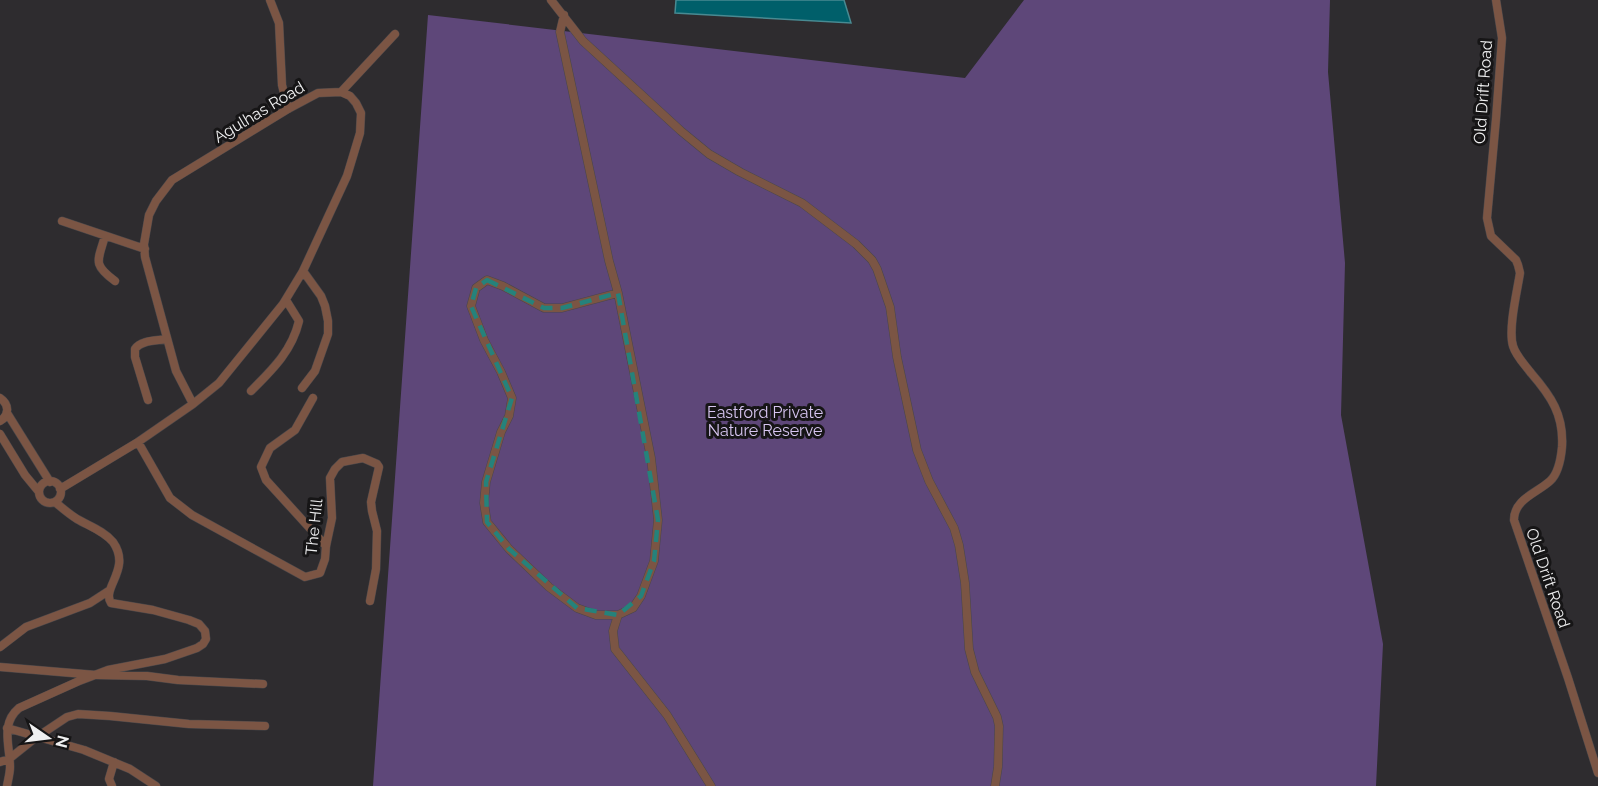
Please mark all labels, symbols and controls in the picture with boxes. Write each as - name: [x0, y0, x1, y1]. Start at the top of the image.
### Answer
- street label: Old Drift Road: [1470, 39, 1496, 145]
- street label: Agulhas Road: [210, 77, 308, 147]
- park label: Eastford Private Nature Reserve: [707, 403, 823, 440]
- street label: The Hill: [302, 497, 326, 556]
- street label: Old Drift Road: [1522, 526, 1574, 630]
- north arrow: [18, 708, 78, 768]
- text: N: [51, 733, 73, 750]

